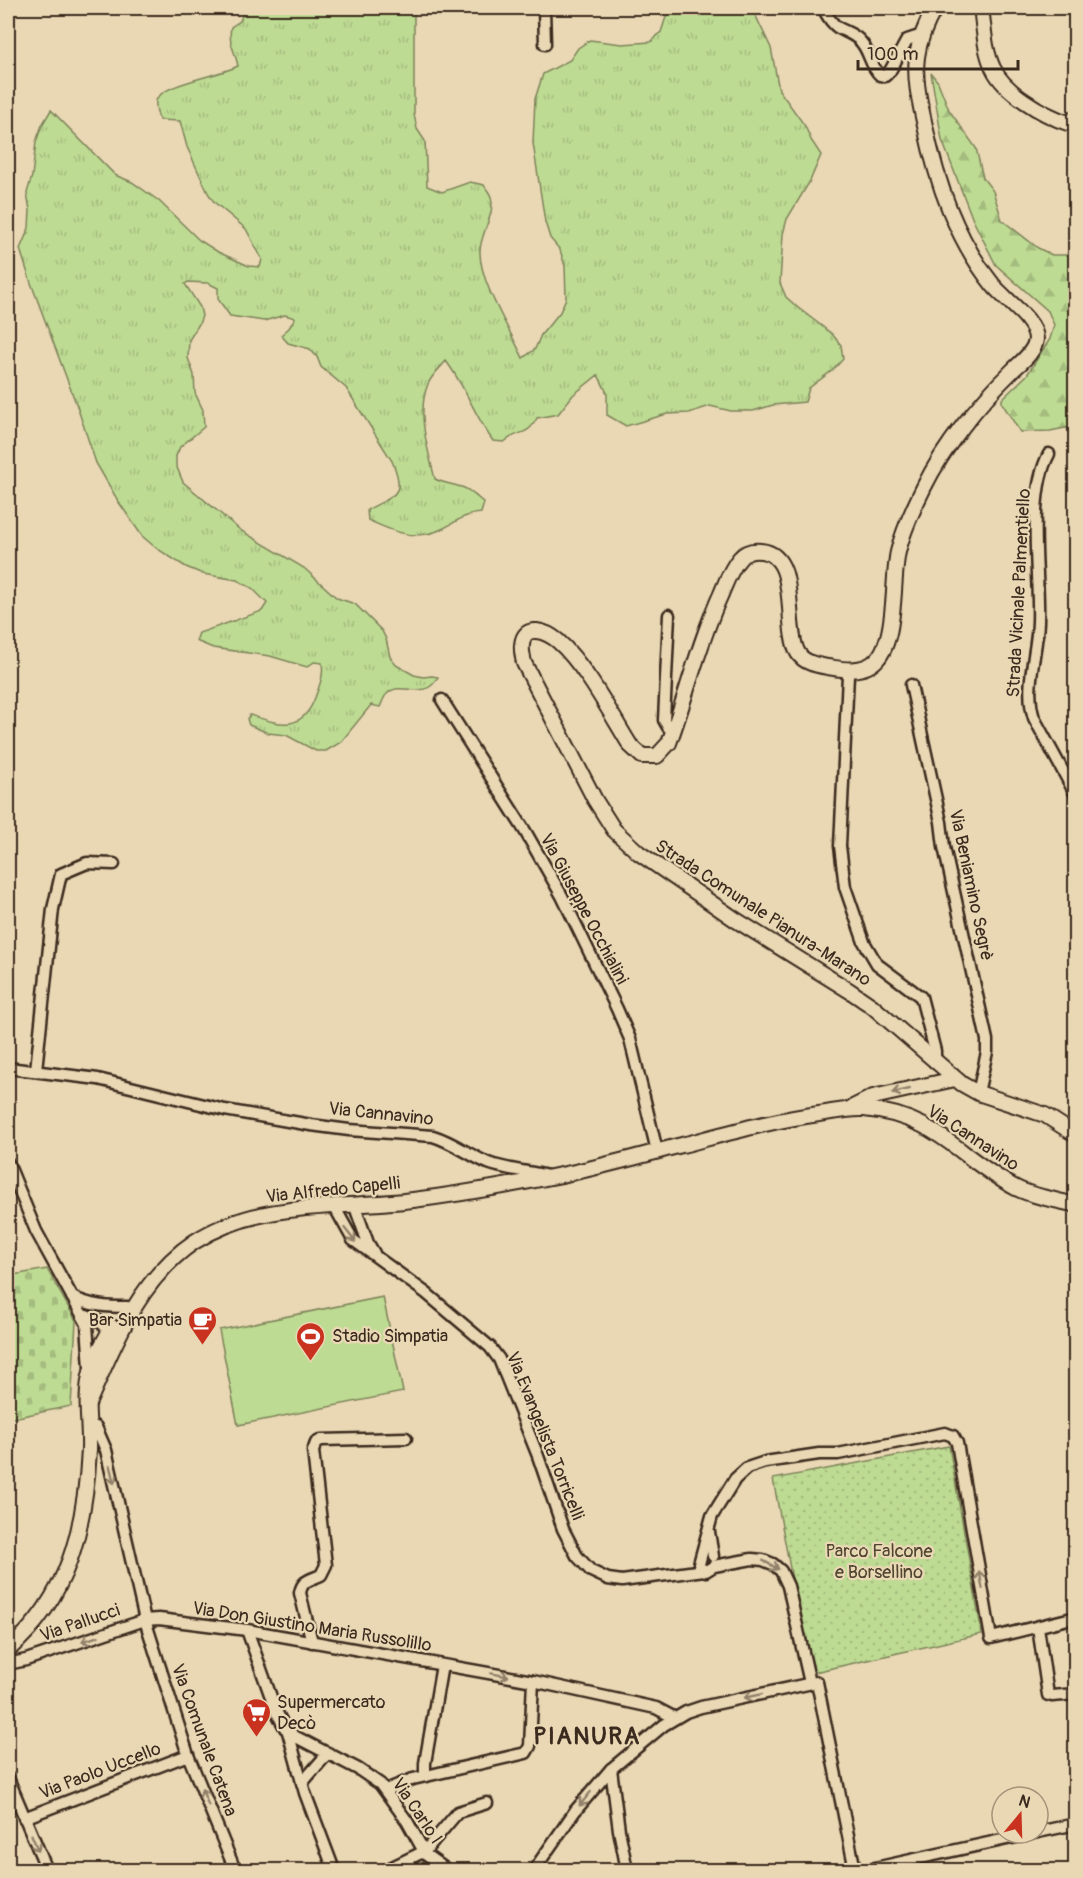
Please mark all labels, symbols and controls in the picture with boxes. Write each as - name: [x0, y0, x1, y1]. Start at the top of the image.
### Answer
- scale bar: [858, 33, 1018, 71]
- text: 100 m: [867, 43, 919, 66]
- street label: Strada Vicinale Palmentiello: [1002, 488, 1036, 698]
- street label: Via Beniamino Segrè: [944, 807, 998, 963]
- street label: Via Giuseppe Occhialini: [534, 830, 634, 988]
- street label: Strada Comunale Pianura-Marano: [651, 834, 876, 992]
- one-way arrow: [892, 1086, 911, 1097]
- street label: Via Cannavino: [327, 1097, 435, 1131]
- street label: Via Cannavino: [923, 1100, 1024, 1176]
- street label: Via Alfredo Capelli: [265, 1171, 401, 1209]
- one-way arrow: [344, 1227, 357, 1243]
- cafe icon: Bar Simpatia: [187, 1304, 219, 1346]
- place label: Bar Simpatia: [89, 1309, 182, 1332]
- sports icon: Stadio Simpatia: [295, 1320, 327, 1362]
- place label: Stadio Simpatia: [332, 1325, 448, 1348]
- street label: Via Evangelista Torricelli: [501, 1349, 589, 1523]
- one-way arrow: [107, 1465, 119, 1484]
- park label: Parco Falcone e Borsellino: [826, 1540, 933, 1584]
- one-way arrow: [762, 1559, 779, 1571]
- one-way arrow: [975, 1571, 986, 1590]
- street label: Via Don Giustino Maria Russolillo: [191, 1597, 434, 1657]
- street label: Via Pallucci: [37, 1599, 123, 1647]
- one-way arrow: [81, 1634, 100, 1645]
- street label: Via Comunale Catena: [166, 1661, 242, 1819]
- one-way arrow: [489, 1670, 509, 1681]
- one-way arrow: [743, 1690, 762, 1702]
- place label: Supermercato Decò: [277, 1691, 386, 1735]
- supermarket icon: Supermercato Decò: [240, 1696, 272, 1738]
- district label: PIANURA: [533, 1722, 641, 1751]
- street label: Via Paolo Uccello: [36, 1737, 164, 1805]
- street label: Via Carlo I: [386, 1773, 448, 1849]
- north arrow: [990, 1785, 1050, 1845]
- one-way arrow: [199, 1788, 210, 1806]
- one-way arrow: [578, 1790, 591, 1806]
- text: N: [1016, 1791, 1033, 1813]
- one-way arrow: [30, 1834, 41, 1852]

